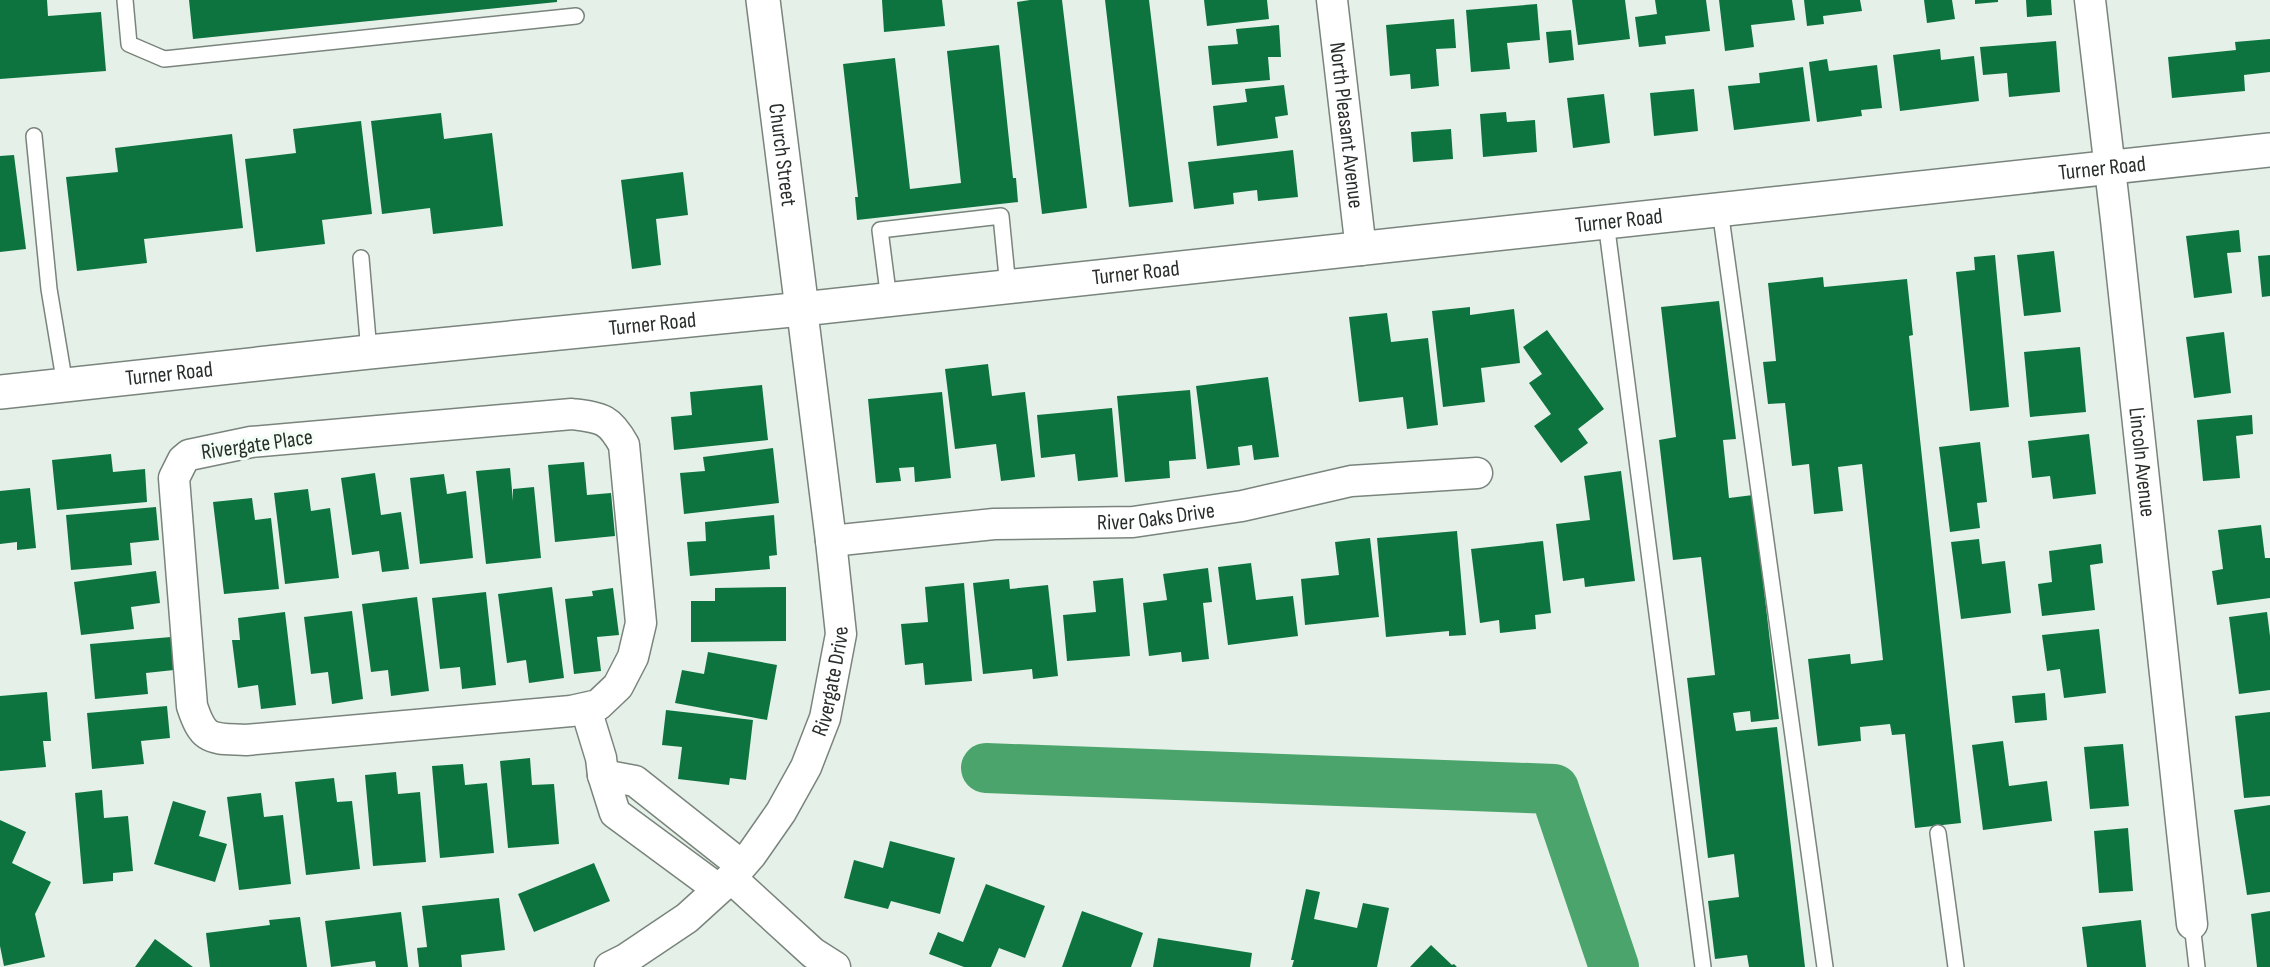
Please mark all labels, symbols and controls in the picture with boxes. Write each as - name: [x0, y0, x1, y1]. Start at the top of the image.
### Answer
- street label: North Pleasant Avenue: [1323, 41, 1370, 210]
- street label: Church Street: [763, 102, 802, 208]
- street label: Turner Road: [2057, 150, 2147, 186]
- street label: Turner Road: [1574, 202, 1664, 239]
- street label: Turner Road: [1091, 255, 1181, 291]
- street label: Turner Road: [607, 306, 697, 342]
- street label: Turner Road: [124, 356, 214, 392]
- street label: Lincoln Avenue: [2123, 406, 2161, 518]
- street label: Rivergate Place: [199, 424, 315, 466]
- street label: River Oaks Drive: [1097, 497, 1216, 536]
- street label: Rivergate Drive: [806, 625, 855, 740]

